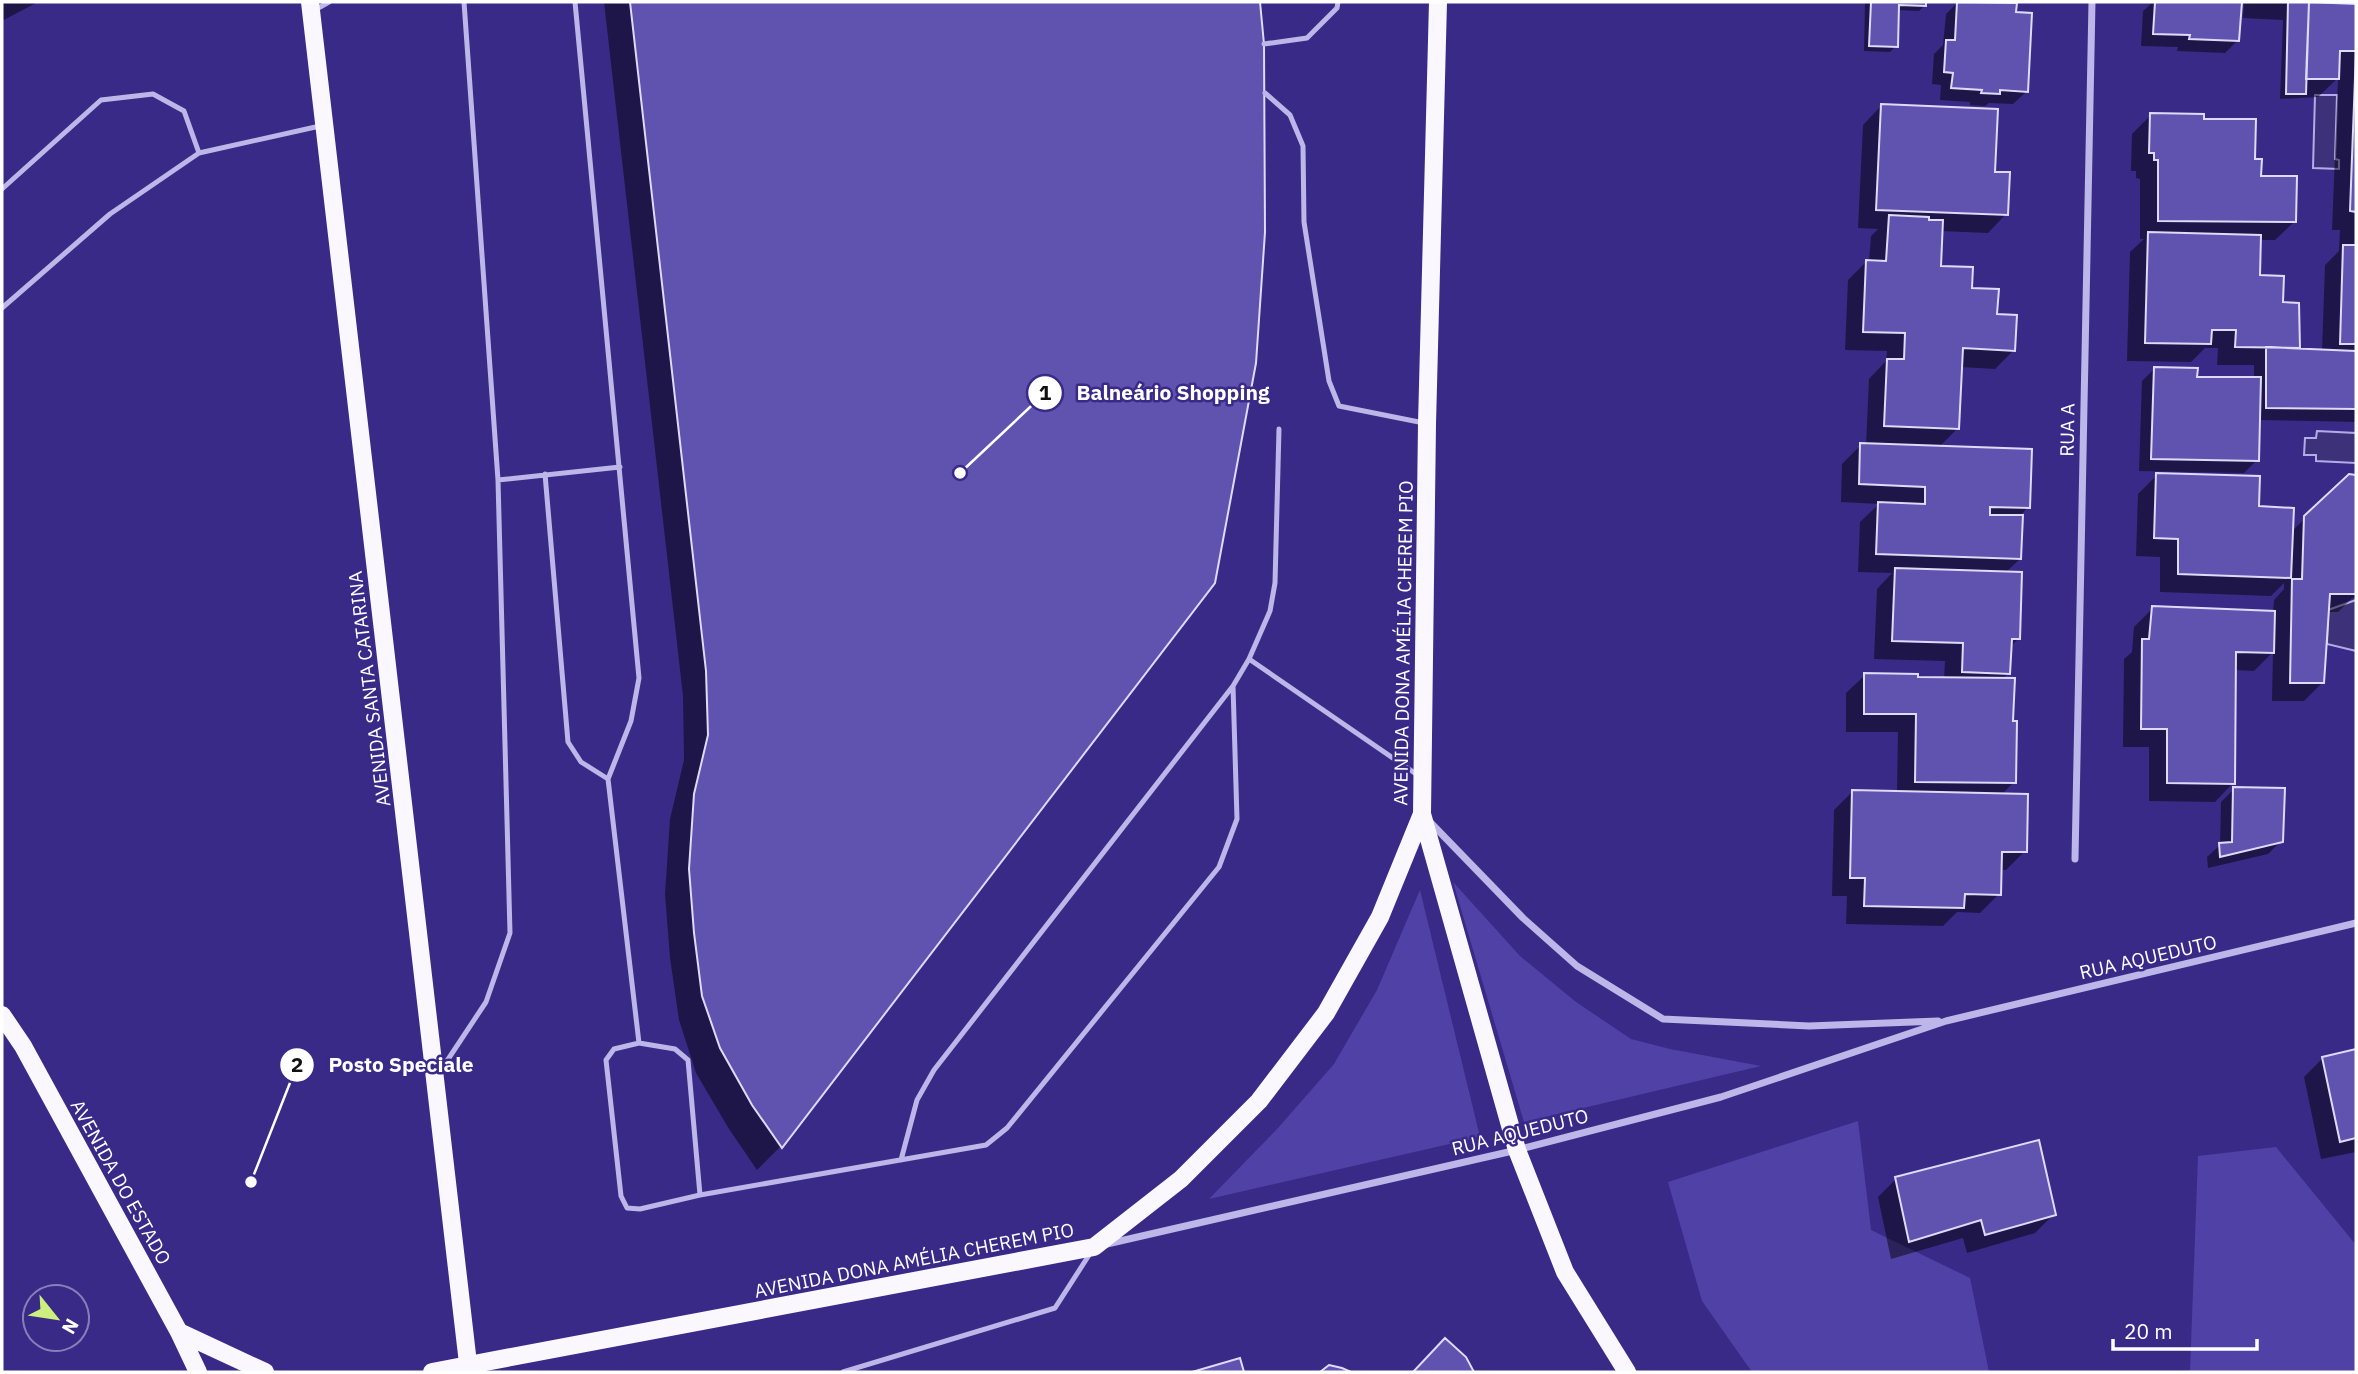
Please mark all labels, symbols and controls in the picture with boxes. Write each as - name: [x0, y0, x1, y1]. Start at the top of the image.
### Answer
- callout: Balneário Shopping: [1027, 372, 1283, 414]
- text: 1: [1039, 378, 1052, 406]
- text: Balneário Shopping: [1077, 378, 1270, 406]
- street label: RUA A: [2055, 403, 2079, 457]
- street label: AVENIDA DONA AMÉLIA CHEREM PIO: [1388, 480, 1418, 806]
- street label: AVENIDA SANTA CATARINA: [343, 570, 395, 808]
- street label: RUA AQUEDUTO: [2077, 930, 2219, 984]
- callout: Posto Speciale: [280, 1044, 488, 1086]
- text: 2: [291, 1050, 303, 1078]
- text: Posto Speciale: [328, 1050, 474, 1078]
- street label: AVENIDA DO ESTADO: [66, 1095, 176, 1269]
- street label: RUA AQUEDUTO: [1449, 1103, 1591, 1161]
- street label: AVENIDA DONA AMÉLIA CHEREM PIO: [752, 1217, 1076, 1303]
- north arrow: [21, 1283, 91, 1353]
- scale bar: [2113, 1308, 2256, 1352]
- text: N: [57, 1315, 85, 1338]
- text: 20 m: [2124, 1317, 2173, 1345]

